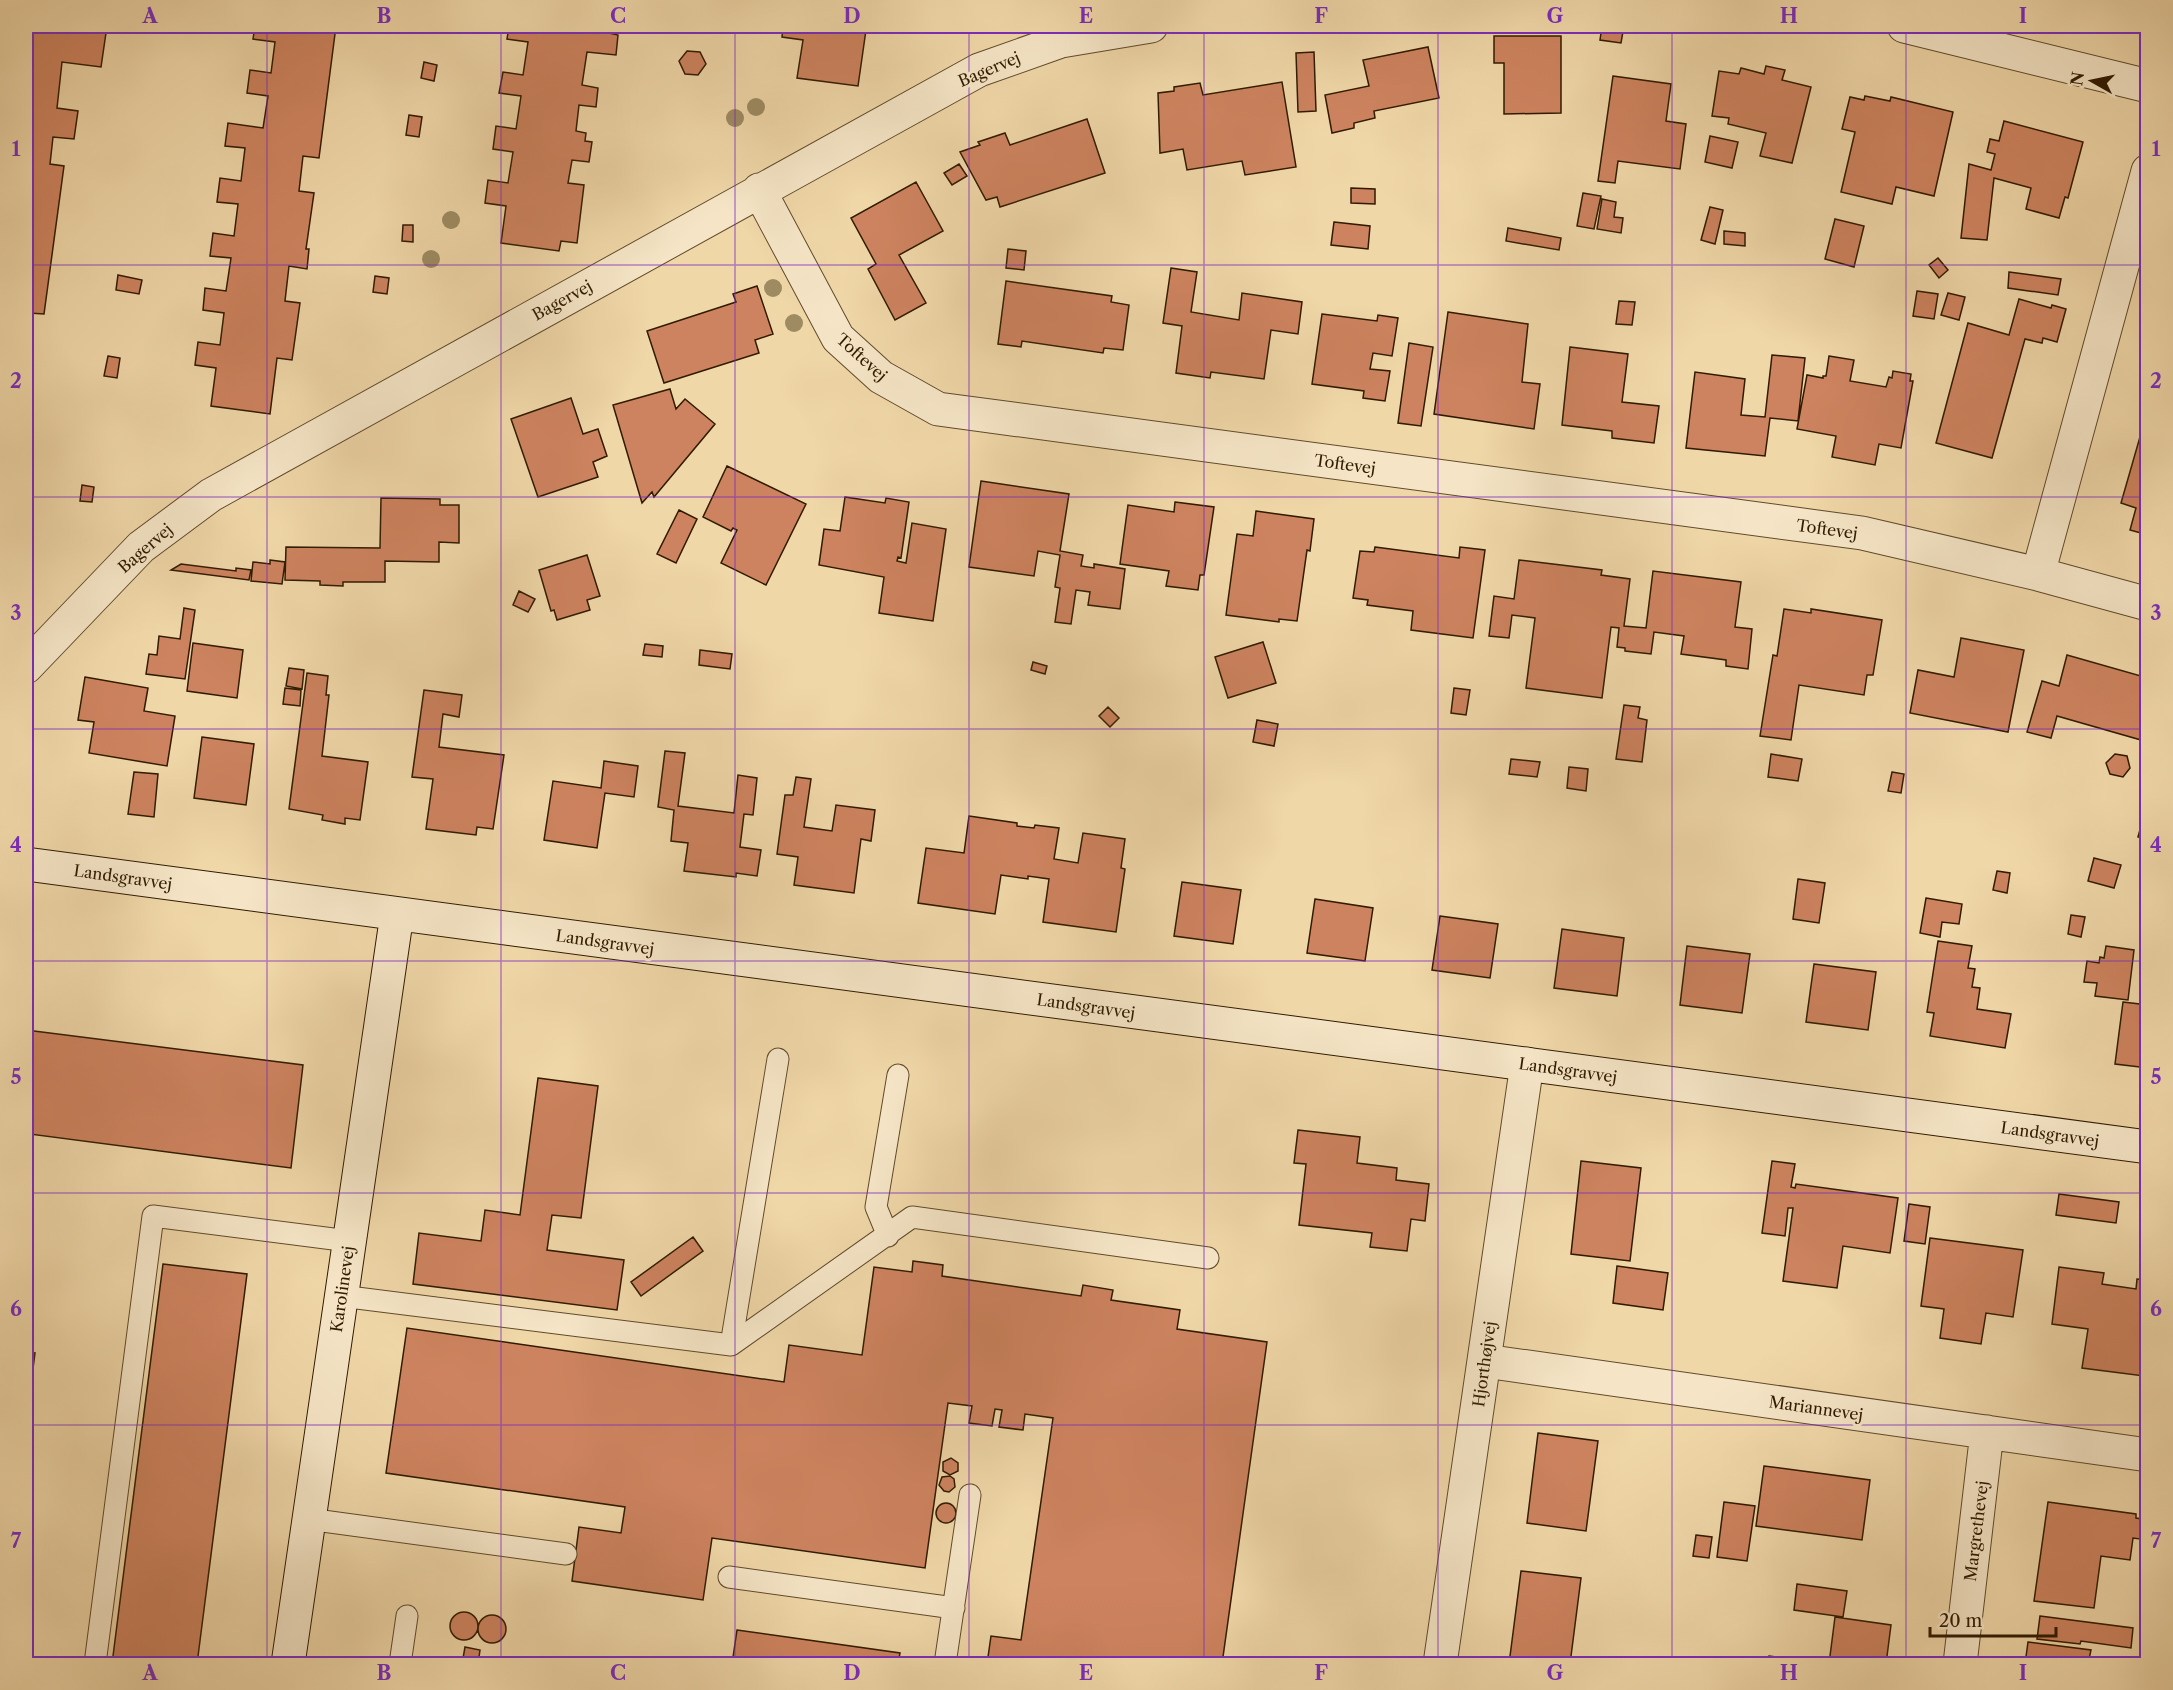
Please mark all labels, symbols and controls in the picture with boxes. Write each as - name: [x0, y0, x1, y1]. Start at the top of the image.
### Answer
- text: A: [141, 4, 158, 28]
- text: B: [377, 4, 392, 28]
- text: C: [610, 4, 626, 28]
- text: D: [843, 4, 861, 28]
- text: E: [1079, 4, 1093, 28]
- text: F: [1314, 4, 1328, 28]
- text: G: [1547, 4, 1564, 28]
- text: H: [1780, 4, 1798, 28]
- text: I: [2019, 4, 2027, 28]
- street label: Bagervej: [955, 47, 1023, 91]
- north arrow: [2062, 51, 2122, 111]
- text: N: [2066, 70, 2088, 87]
- text: 1: [12, 137, 21, 161]
- text: 1: [2152, 137, 2161, 161]
- street label: Bagervej: [529, 275, 595, 325]
- street label: Toftevej: [832, 329, 892, 385]
- text: 2: [10, 369, 22, 393]
- text: 2: [2150, 369, 2162, 393]
- street label: Toftevej: [1313, 450, 1377, 478]
- street label: Toftevej: [1795, 515, 1859, 543]
- street label: Bagervej: [114, 519, 176, 577]
- text: 3: [10, 601, 22, 625]
- text: 3: [2150, 601, 2162, 625]
- text: 4: [10, 833, 22, 857]
- text: 4: [2150, 833, 2162, 857]
- street label: Landsgravvej: [73, 860, 173, 894]
- street label: Landsgravvej: [555, 925, 655, 959]
- street label: Landsgravvej: [1036, 989, 1136, 1023]
- street label: Landsgravvej: [1518, 1053, 1618, 1087]
- text: 5: [10, 1065, 22, 1089]
- text: 5: [2150, 1065, 2162, 1089]
- street label: Landsgravvej: [2000, 1117, 2100, 1151]
- street label: Karolinevej: [326, 1244, 358, 1334]
- text: 6: [10, 1297, 22, 1321]
- text: 6: [2150, 1297, 2162, 1321]
- street label: Hjorthøjvej: [1468, 1320, 1500, 1408]
- street label: Mariannevej: [1768, 1391, 1864, 1425]
- street label: Margrethevej: [1960, 1480, 1992, 1582]
- text: 7: [11, 1529, 22, 1553]
- text: 7: [2151, 1529, 2162, 1553]
- scale bar: [1930, 1600, 2056, 1638]
- text: 20 m: [1939, 1610, 1983, 1632]
- text: A: [141, 1661, 158, 1685]
- text: B: [377, 1661, 392, 1685]
- text: C: [610, 1661, 626, 1685]
- text: D: [843, 1661, 861, 1685]
- text: E: [1079, 1661, 1093, 1685]
- text: F: [1314, 1661, 1328, 1685]
- text: G: [1547, 1661, 1564, 1685]
- text: H: [1780, 1661, 1798, 1685]
- text: I: [2019, 1661, 2027, 1685]

